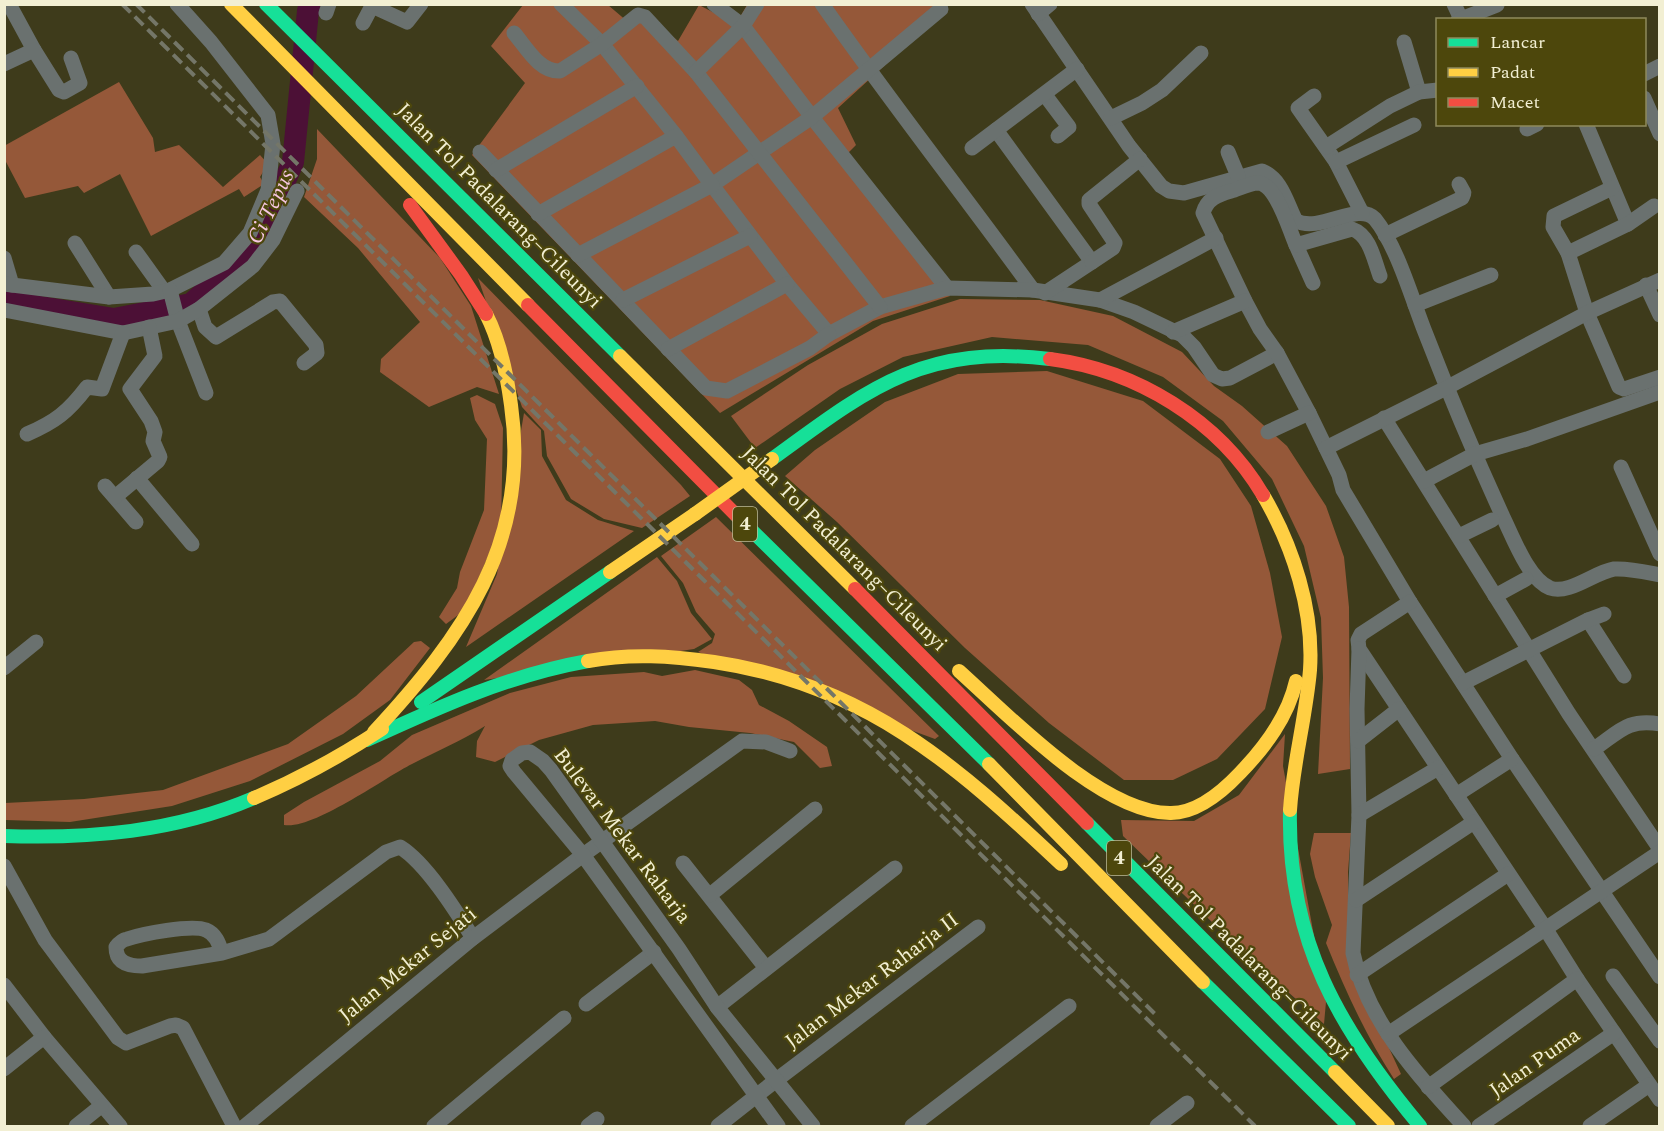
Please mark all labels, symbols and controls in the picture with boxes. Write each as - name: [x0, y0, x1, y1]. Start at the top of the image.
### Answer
- legend: [1436, 18, 1646, 126]
- text: Lancar: [1490, 29, 1545, 56]
- text: Padat: [1490, 59, 1535, 86]
- text: Macet: [1490, 89, 1540, 116]
- street label: Jalan Tol Padalarang–Cileunyi: [389, 96, 609, 316]
- water label: Ci Tepus: [239, 164, 303, 250]
- street label: Jalan Tol Padalarang–Cileunyi: [734, 439, 954, 659]
- road number: 4: [733, 507, 757, 541]
- street label: Bulevar Mekar Raharja: [545, 741, 699, 931]
- road number: 4: [1107, 841, 1131, 875]
- street label: Jalan Tol Padalarang–Cileunyi: [1139, 848, 1359, 1068]
- street label: Jalan Mekar Sejati: [332, 899, 484, 1031]
- street label: Jalan Mekar Raharja II: [778, 905, 966, 1057]
- street label: Jalan Puma: [1483, 1019, 1588, 1106]

